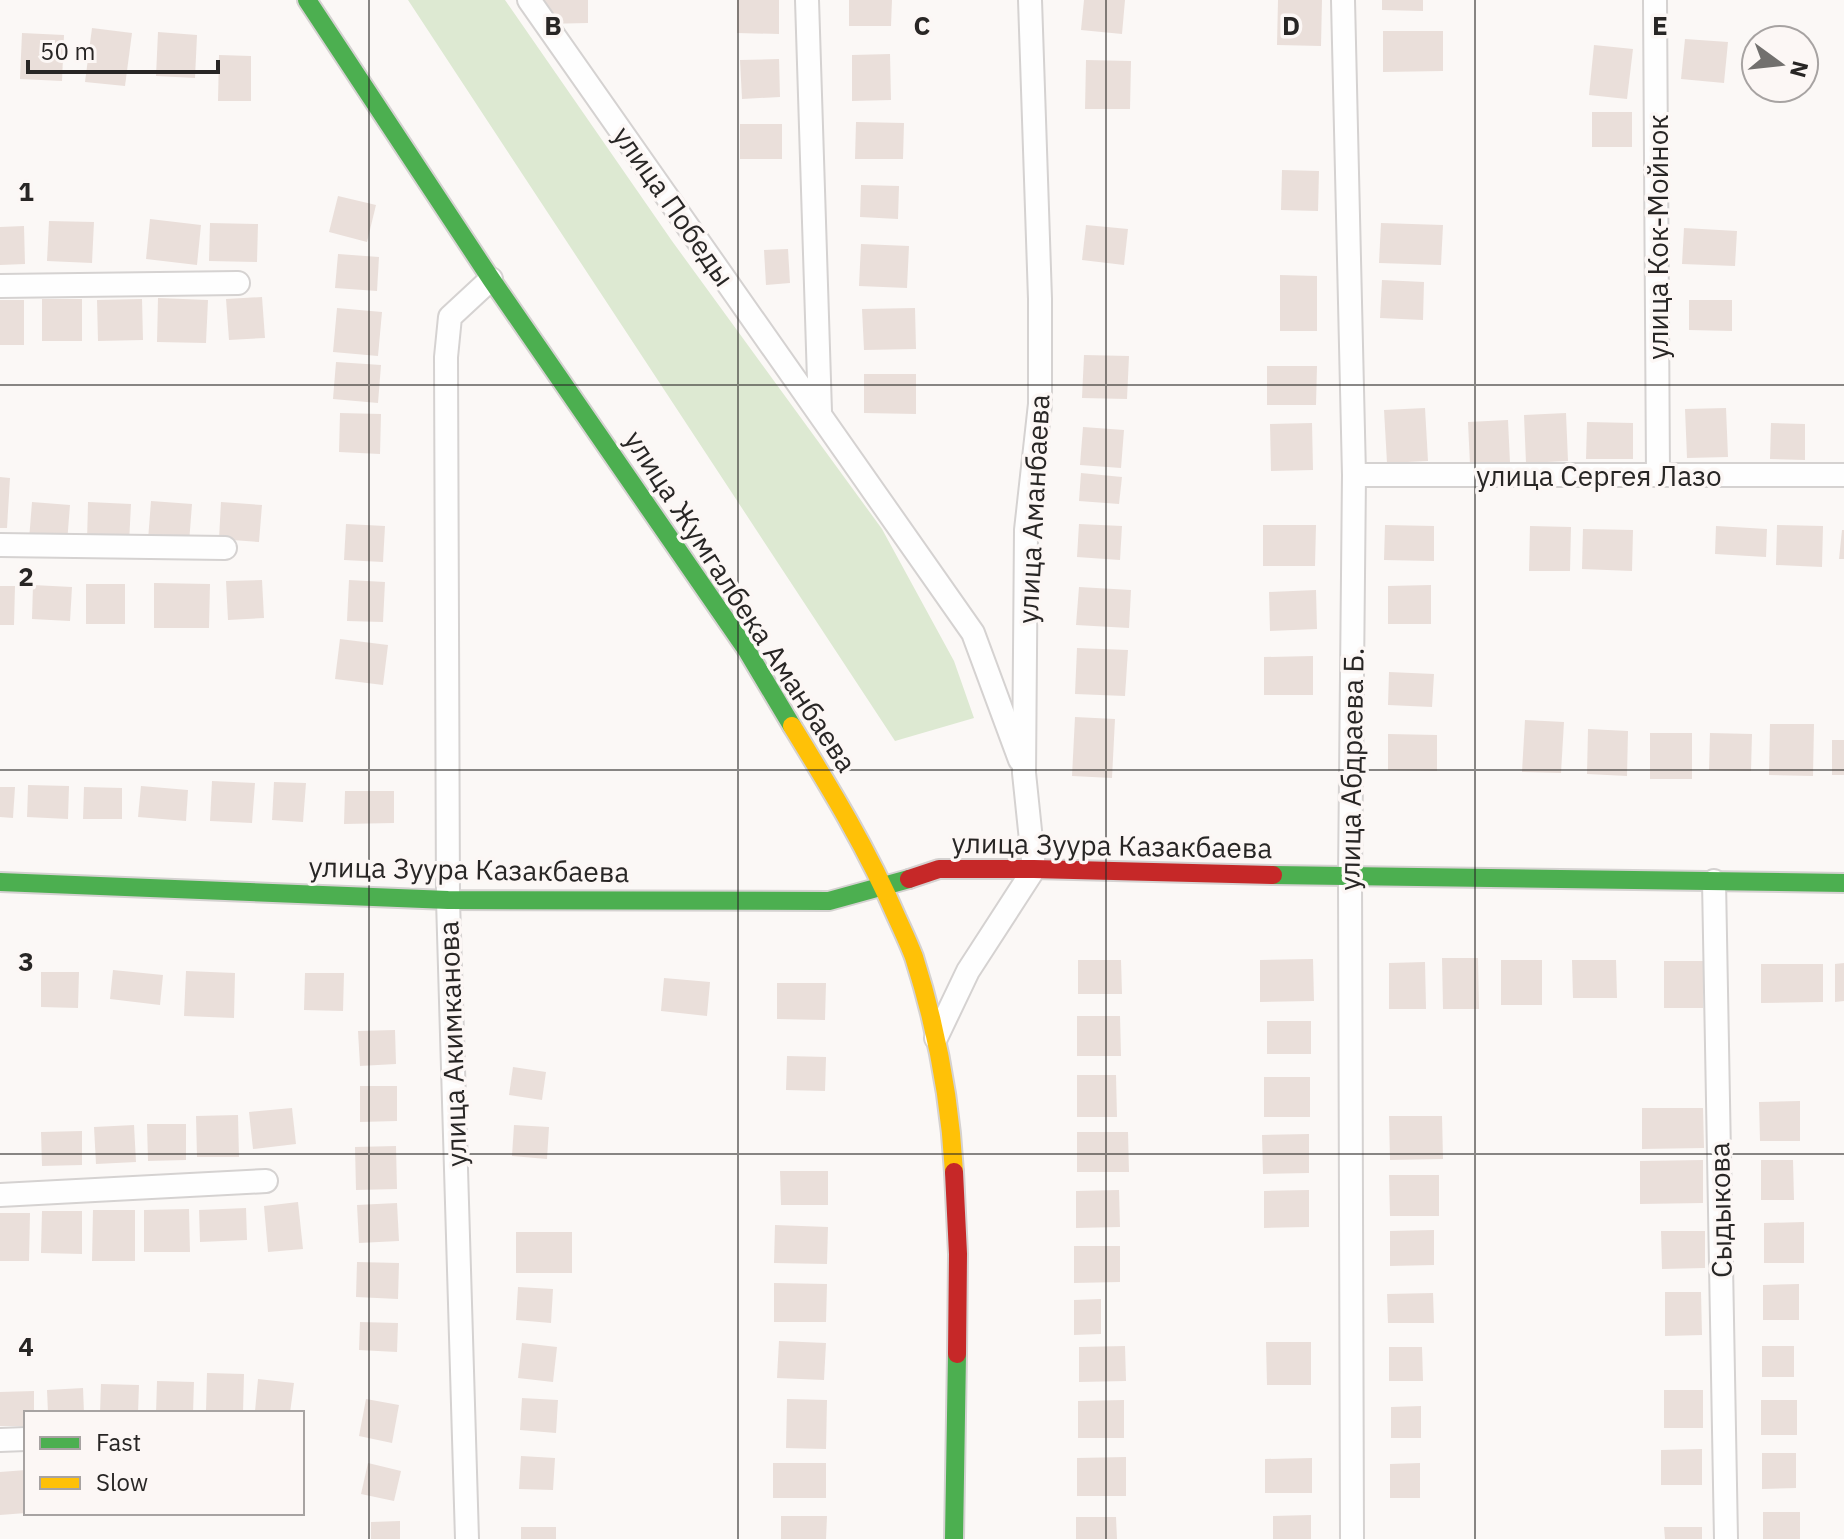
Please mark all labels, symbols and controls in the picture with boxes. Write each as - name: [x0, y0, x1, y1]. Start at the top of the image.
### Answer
- text: B: [544, 8, 562, 42]
- text: C: [914, 8, 931, 42]
- text: D: [1282, 8, 1300, 42]
- text: E: [1652, 8, 1668, 42]
- scale bar: [28, 24, 218, 74]
- north arrow: [1740, 24, 1820, 104]
- text: 50 m: [40, 35, 95, 67]
- text: N: [1784, 58, 1816, 81]
- street label: улица Кок-Мойнок: [1639, 114, 1676, 360]
- street label: улица Победы: [605, 119, 743, 293]
- text: 1: [18, 174, 34, 208]
- street label: улица Аманбаева: [1009, 393, 1057, 625]
- street label: улица Жумгалбека Аманбаева: [616, 423, 866, 779]
- street label: улица Сергея Лазо: [1476, 457, 1722, 494]
- text: 2: [18, 559, 34, 593]
- street label: улица Абдраева Б.: [1330, 647, 1372, 891]
- street label: улица Зуура Казакбаева: [951, 824, 1273, 866]
- street label: улица Зуура Казакбаева: [308, 848, 630, 890]
- street label: улица Акимканова: [429, 920, 475, 1168]
- text: 3: [18, 944, 34, 978]
- street label: Сыдыкова: [1700, 1142, 1740, 1278]
- text: 4: [18, 1329, 34, 1363]
- legend: [24, 1411, 304, 1515]
- text: Fast: [96, 1426, 141, 1458]
- text: Slow: [96, 1466, 148, 1498]

